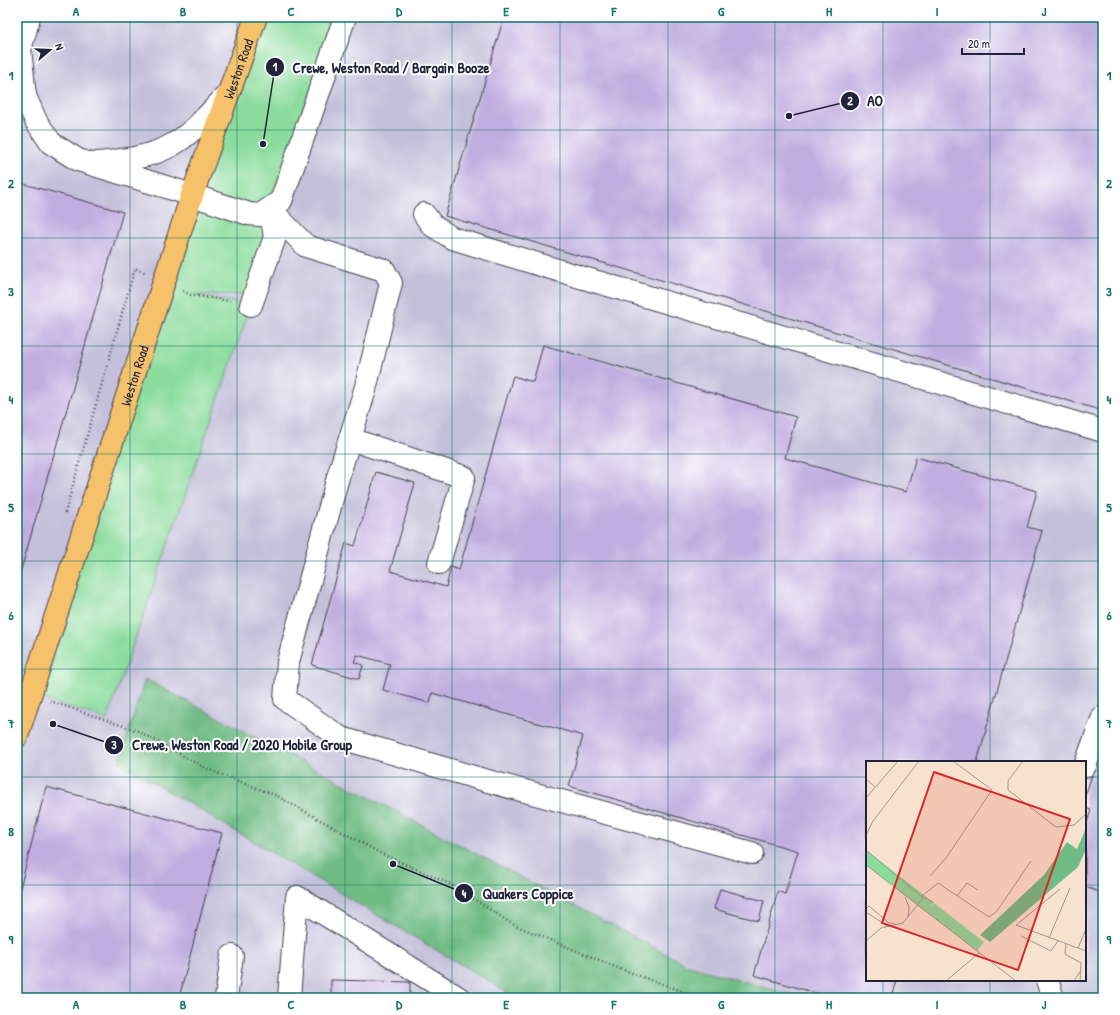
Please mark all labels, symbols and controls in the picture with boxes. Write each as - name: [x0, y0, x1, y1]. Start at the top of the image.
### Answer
- text: A: [73, 2, 80, 20]
- text: B: [180, 2, 187, 20]
- text: C: [287, 2, 295, 20]
- text: D: [396, 2, 403, 20]
- text: E: [503, 2, 509, 20]
- text: F: [611, 2, 618, 20]
- text: G: [718, 2, 725, 20]
- text: H: [826, 2, 832, 20]
- text: I: [935, 2, 939, 20]
- text: J: [1042, 2, 1047, 20]
- north arrow: [30, 30, 70, 70]
- scale bar: [962, 30, 1024, 56]
- street label: Weston Road: [218, 35, 257, 101]
- text: 20 m: [968, 35, 990, 52]
- text: N: [52, 42, 67, 52]
- callout: Crewe, Weston Road / Bargain Booze: [265, 54, 498, 81]
- text: Crewe, Weston Road / Bargain Booze: [292, 57, 490, 79]
- text: 1: [273, 58, 278, 75]
- text: 1: [9, 66, 14, 84]
- text: 1: [1107, 66, 1112, 84]
- callout: AO: [840, 88, 891, 115]
- text: AO: [867, 90, 883, 111]
- text: 2: [847, 92, 853, 109]
- text: 2: [8, 174, 15, 192]
- text: 2: [1106, 174, 1113, 192]
- text: 3: [8, 282, 14, 300]
- text: 3: [1106, 282, 1112, 300]
- street label: Weston Road: [115, 342, 152, 408]
- text: 4: [9, 390, 14, 408]
- text: 4: [1107, 390, 1112, 408]
- text: 5: [8, 498, 14, 516]
- text: 5: [1106, 498, 1112, 516]
- text: 6: [8, 606, 14, 624]
- text: 6: [1106, 606, 1112, 624]
- text: 7: [7, 714, 15, 732]
- text: 7: [1105, 714, 1113, 732]
- callout: Crewe, Weston Road / 2020 Mobile Group: [104, 732, 360, 759]
- text: Crewe, Weston Road / 2020 Mobile Group: [132, 734, 353, 756]
- text: 3: [111, 736, 117, 753]
- inset map: [866, 761, 1086, 981]
- text: 8: [8, 822, 14, 840]
- text: 8: [1106, 822, 1112, 840]
- callout: Quakers Coppice: [454, 880, 581, 907]
- text: Quakers Coppice: [482, 883, 574, 905]
- text: 4: [462, 885, 467, 902]
- text: 9: [9, 930, 14, 948]
- text: 9: [1107, 930, 1112, 948]
- text: A: [73, 995, 80, 1013]
- text: B: [180, 995, 187, 1013]
- text: C: [287, 995, 295, 1013]
- text: D: [396, 995, 403, 1013]
- text: E: [503, 995, 509, 1013]
- text: F: [611, 995, 618, 1013]
- text: G: [718, 995, 725, 1013]
- text: H: [826, 995, 832, 1013]
- text: I: [935, 995, 939, 1013]
- text: J: [1042, 995, 1047, 1013]

